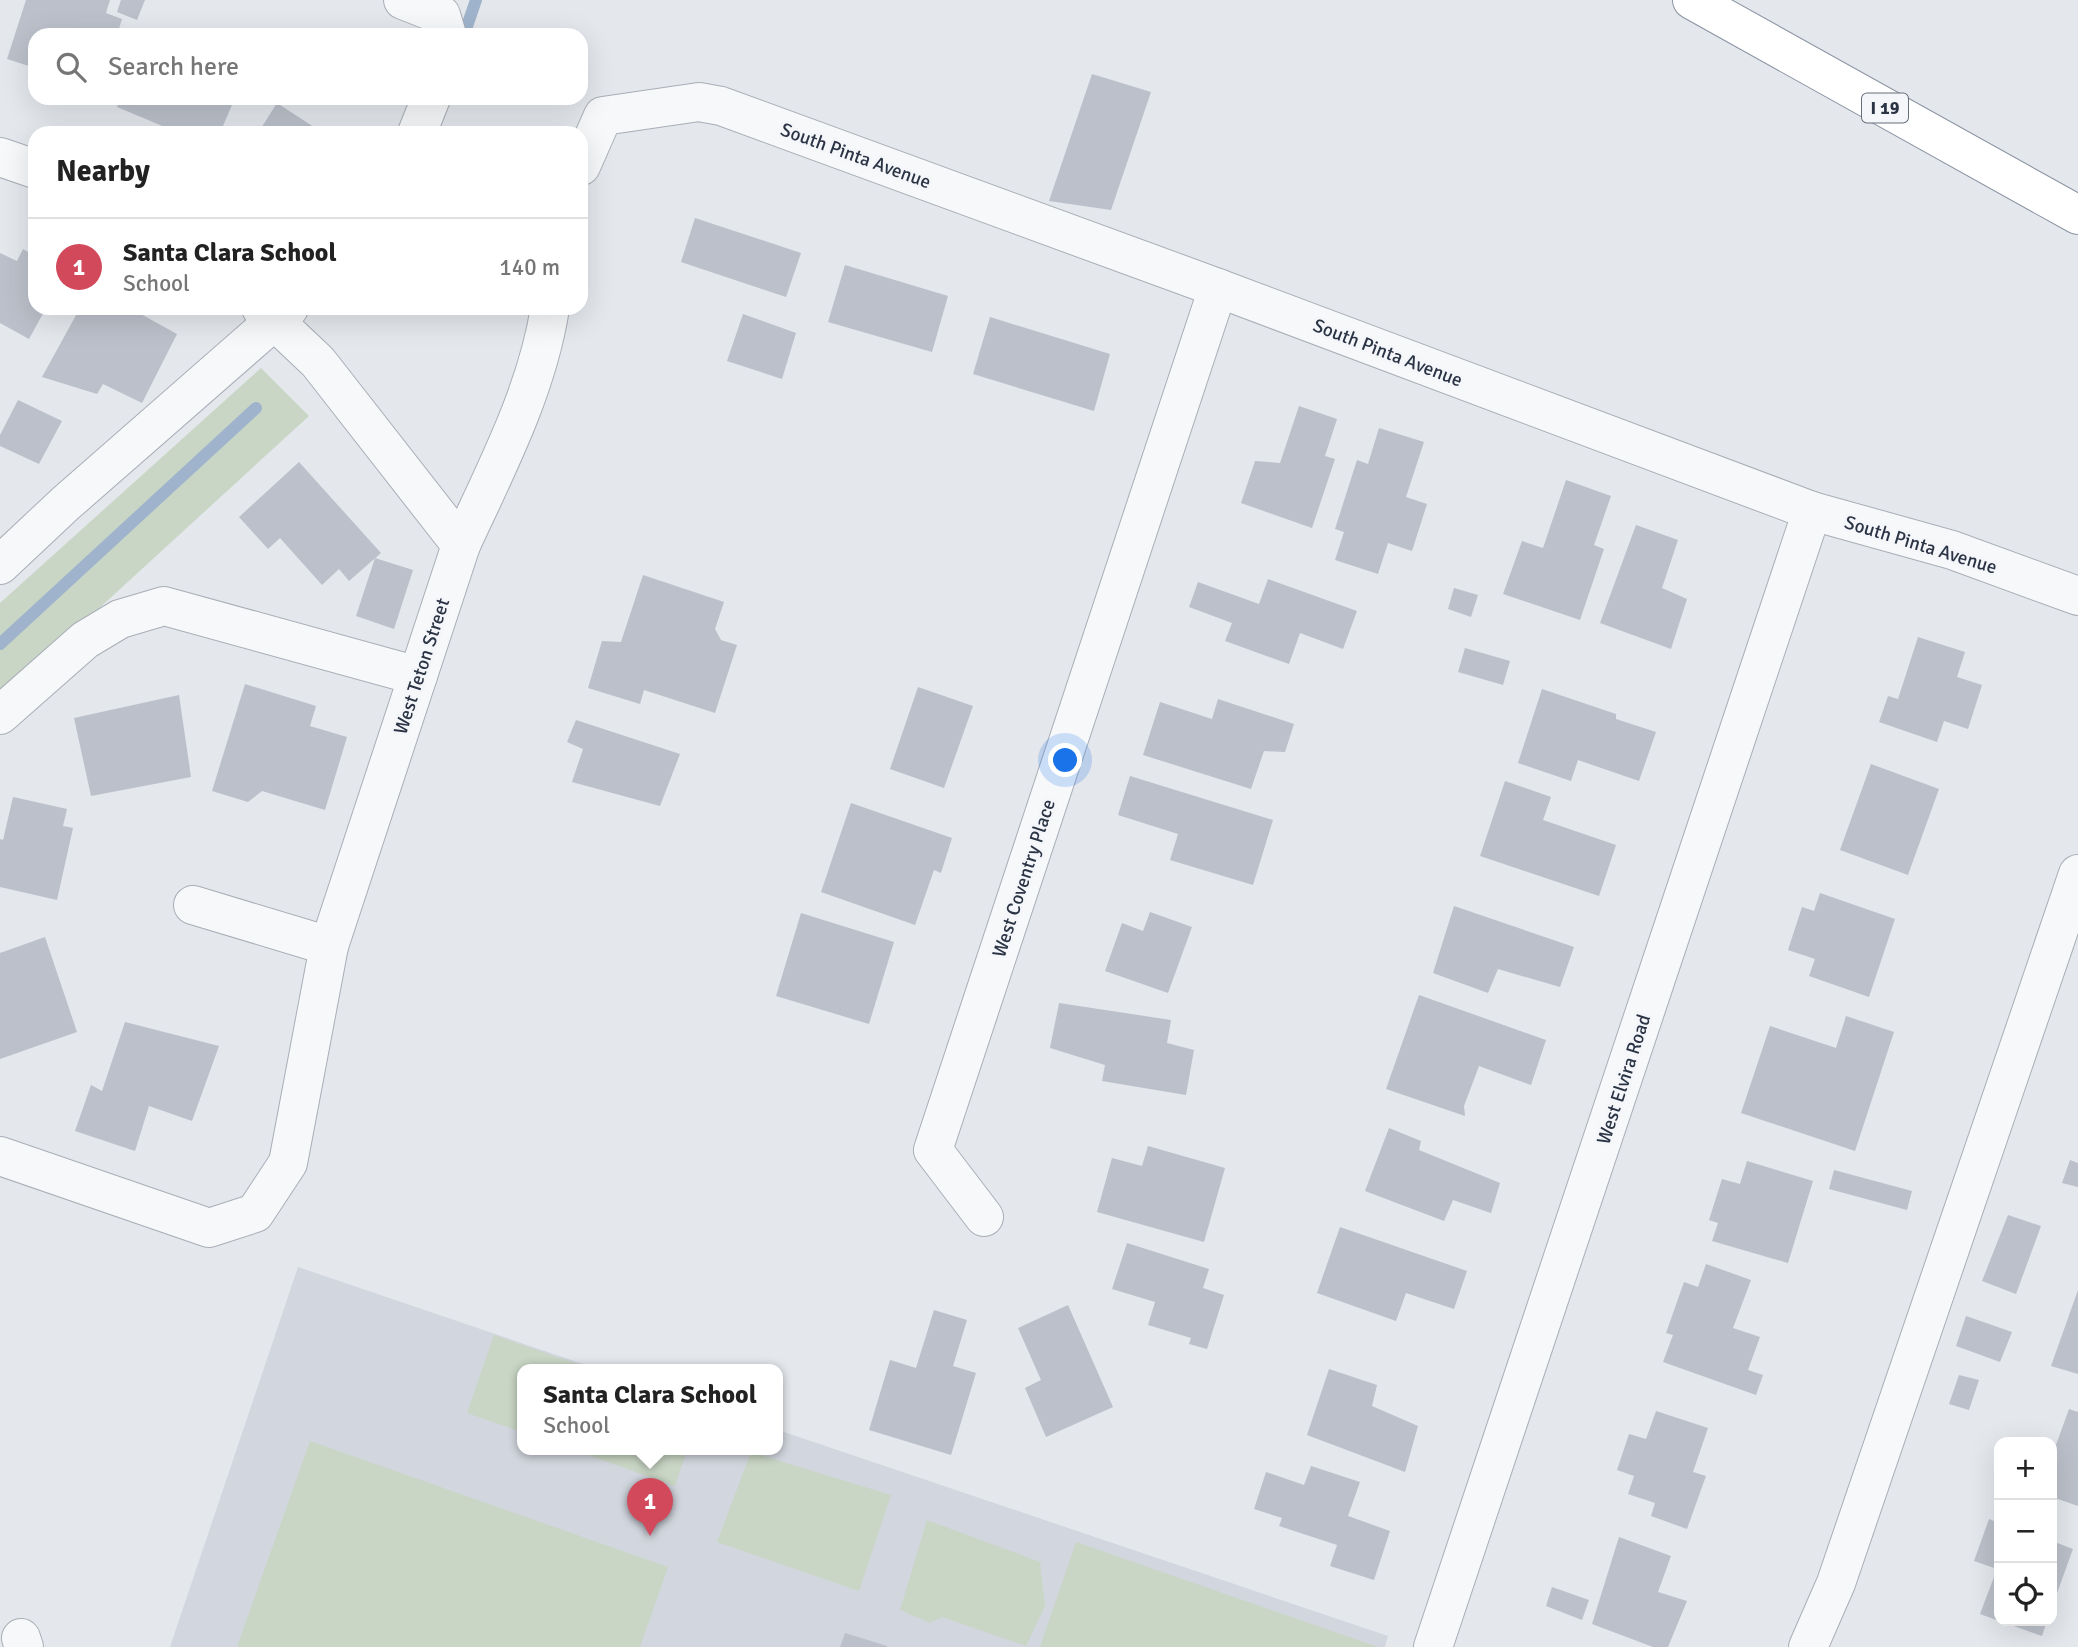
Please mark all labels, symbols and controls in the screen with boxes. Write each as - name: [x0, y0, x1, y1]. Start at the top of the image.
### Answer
- search box: [28, 28, 588, 105]
- icon: search: [52, 48, 90, 86]
- text: Search here: [108, 51, 239, 83]
- road number: I 19: [1862, 94, 1908, 122]
- street label: South Pinta Avenue: [777, 118, 934, 194]
- text: Nearby: [56, 153, 150, 190]
- text: Santa Clara School: [123, 237, 337, 269]
- text: 1: [73, 253, 85, 282]
- text: 140 m: [499, 253, 560, 282]
- text: School: [123, 269, 190, 298]
- street label: South Pinta Avenue: [1309, 313, 1466, 392]
- street label: South Pinta Avenue: [1842, 510, 2000, 580]
- street label: West Teton Street: [389, 595, 455, 737]
- your location: [1048, 743, 1082, 777]
- street label: West Coventry Place: [987, 796, 1061, 960]
- street label: West Elvira Road: [1592, 1011, 1656, 1147]
- popup: [517, 1364, 783, 1455]
- text: Santa Clara School: [543, 1379, 757, 1411]
- text: School: [543, 1411, 610, 1440]
- map controls: [1994, 1437, 2057, 1626]
- button: +: [1994, 1437, 2057, 1500]
- pin: 1: [627, 1478, 673, 1536]
- button: −: [1994, 1500, 2057, 1563]
- button: locate: [1994, 1563, 2057, 1626]

